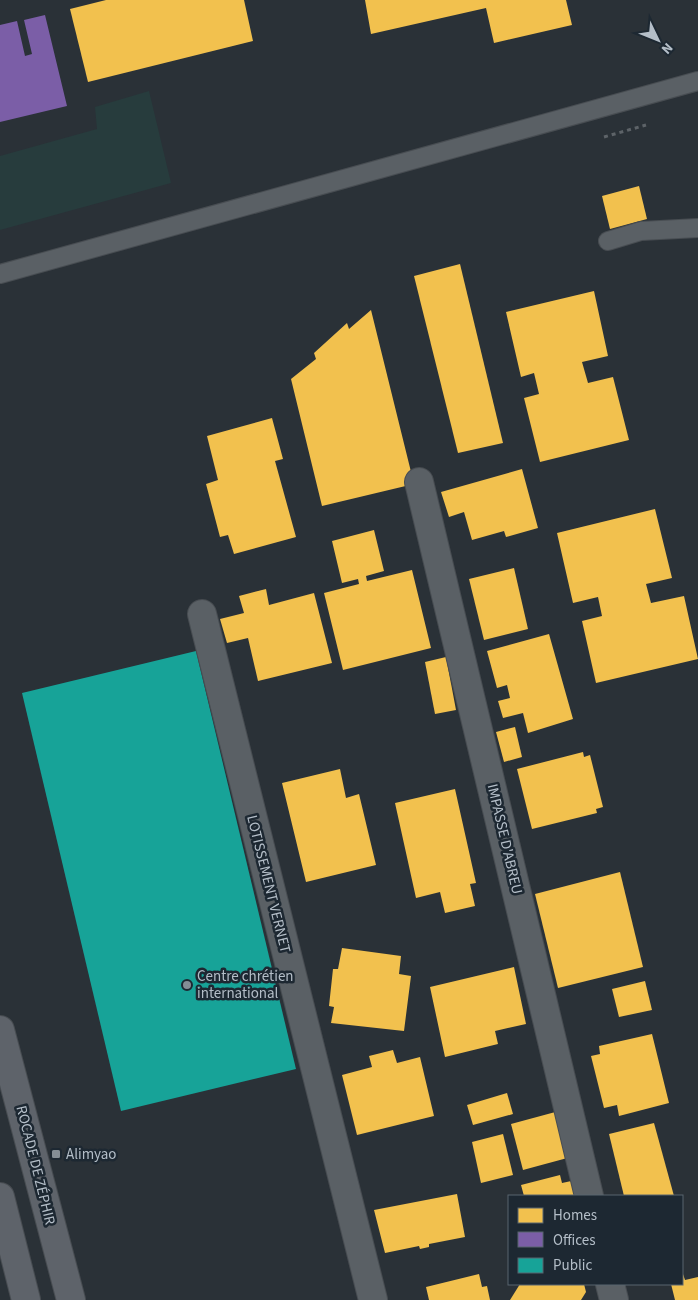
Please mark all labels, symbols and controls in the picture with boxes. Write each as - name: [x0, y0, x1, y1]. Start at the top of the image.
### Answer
- north arrow: [633, 15, 683, 65]
- text: N: [656, 38, 677, 58]
- street label: IMPASSE D'ABREU: [482, 782, 527, 896]
- street label: LOTISSEMENT VERNET: [241, 813, 296, 955]
- place label: Centre chrétien international: [197, 966, 294, 1004]
- marker: Centre chrétien international: [181, 979, 193, 991]
- street label: ROCADE DE ZÉPHIR: [11, 1103, 61, 1227]
- place label: Alimyao: [66, 1144, 117, 1165]
- marker: Alimyao: [50, 1148, 62, 1160]
- legend: [508, 1195, 683, 1285]
- text: Homes: [553, 1205, 597, 1226]
- text: Offices: [553, 1230, 596, 1251]
- text: Public: [553, 1255, 592, 1276]

